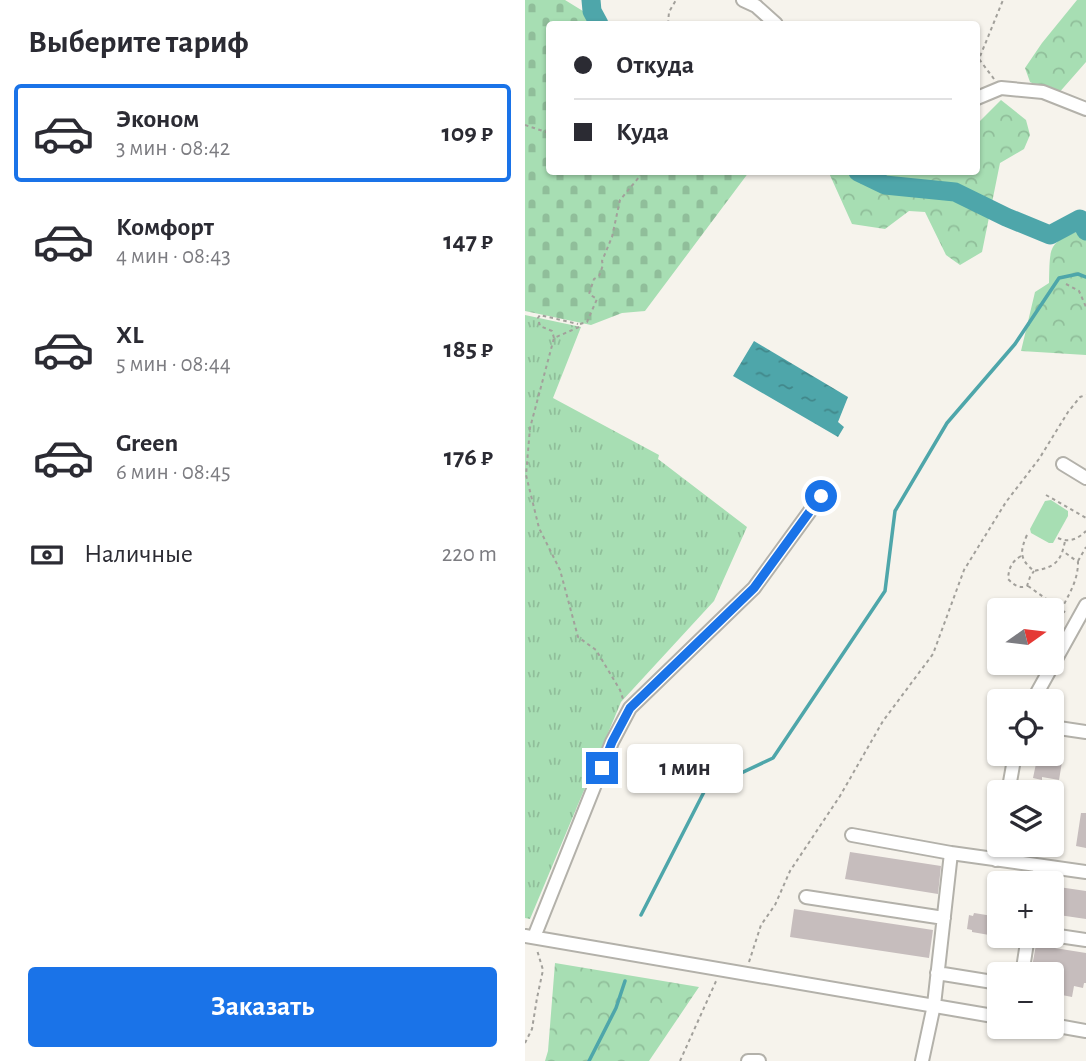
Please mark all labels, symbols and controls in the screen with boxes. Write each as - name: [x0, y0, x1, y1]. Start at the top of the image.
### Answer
- text: Выберите тариф: [28, 26, 249, 58]
- text: Откуда: [616, 52, 694, 78]
- icon: car: [32, 102, 95, 165]
- text: Эконом: [116, 106, 199, 132]
- text: Куда: [616, 119, 669, 145]
- text: 109 ₽: [441, 120, 493, 146]
- text: 3 мин · 08:42: [116, 137, 230, 160]
- icon: car: [32, 210, 95, 273]
- text: Комфорт: [116, 214, 214, 240]
- text: 147 ₽: [443, 228, 493, 254]
- text: 4 мин · 08:43: [116, 245, 231, 268]
- icon: car: [32, 318, 95, 381]
- text: XL: [116, 322, 143, 348]
- text: 185 ₽: [443, 336, 493, 362]
- text: 5 мин · 08:44: [116, 353, 231, 376]
- icon: car: [32, 426, 95, 489]
- text: Green: [116, 430, 178, 456]
- text: 176 ₽: [444, 444, 493, 470]
- text: 6 мин · 08:45: [116, 461, 231, 484]
- route start: [805, 480, 837, 512]
- icon: cash: [28, 536, 66, 574]
- text: Наличные: [84, 541, 193, 567]
- text: 220 m: [442, 543, 497, 566]
- north arrow: [987, 598, 1064, 676]
- map controls: [987, 598, 1064, 1039]
- button: locate: [987, 689, 1064, 766]
- callout: 1 мин: [627, 744, 742, 792]
- route end: [586, 752, 618, 784]
- text: 1 мин: [659, 757, 711, 780]
- button: layers: [987, 780, 1064, 857]
- button: +: [987, 871, 1064, 948]
- button: −: [987, 962, 1064, 1039]
- button: Заказать: [28, 967, 497, 1047]

